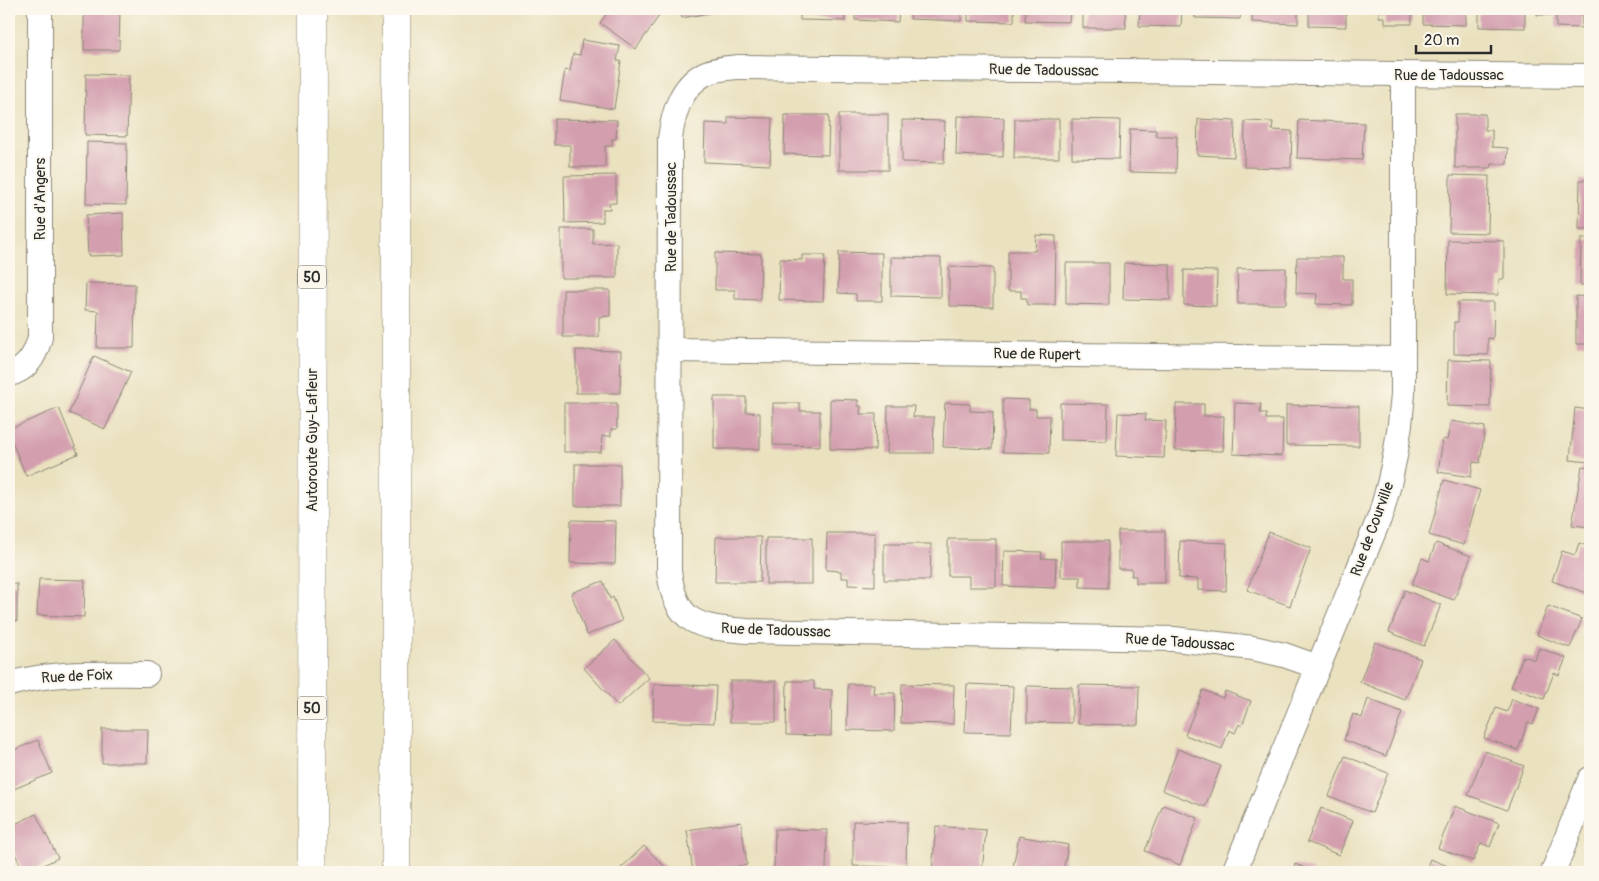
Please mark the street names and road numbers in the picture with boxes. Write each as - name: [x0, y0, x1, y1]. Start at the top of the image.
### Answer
- street label: Rue de Tadoussac: [989, 60, 1100, 81]
- street label: Rue de Tadoussac: [1394, 66, 1504, 85]
- street label: Rue d'Angers: [31, 157, 50, 240]
- street label: Rue de Tadoussac: [662, 162, 681, 272]
- road number: 50: [298, 266, 326, 288]
- street label: Rue de Rupert: [993, 344, 1082, 365]
- street label: Autoroute Guy-Lafleur: [303, 367, 322, 512]
- street label: Rue de Courville: [1347, 479, 1399, 579]
- street label: Rue de Tadoussac: [721, 619, 832, 642]
- street label: Rue de Tadoussac: [1124, 629, 1236, 656]
- street label: Rue de Foix: [41, 665, 113, 688]
- road number: 50: [298, 696, 326, 720]

